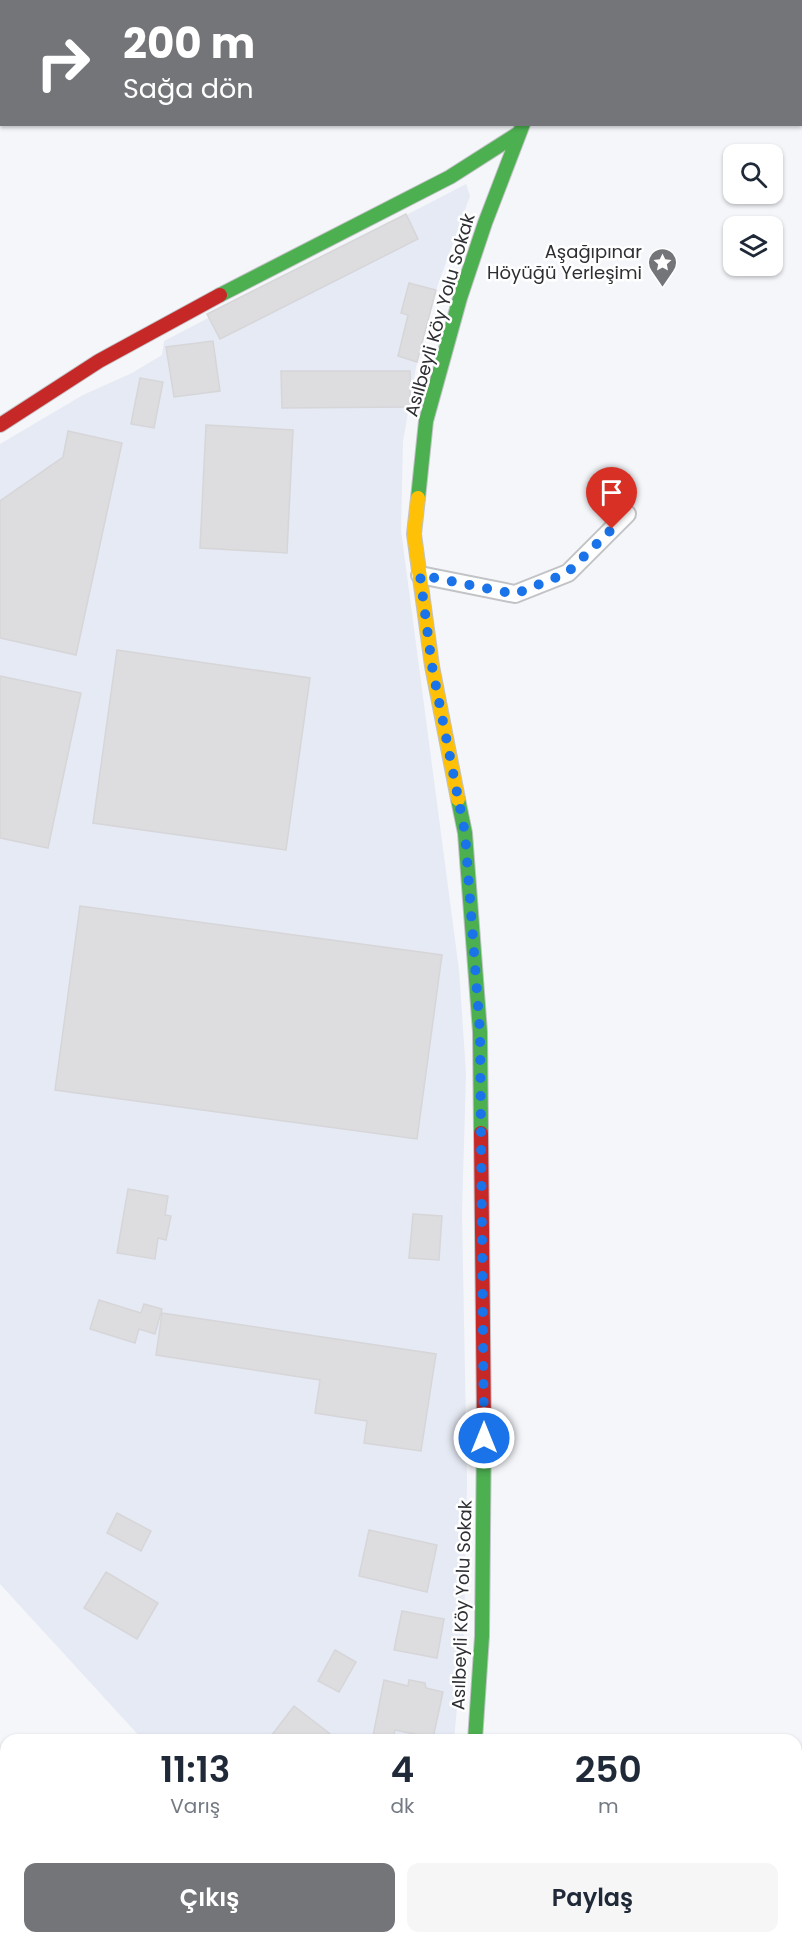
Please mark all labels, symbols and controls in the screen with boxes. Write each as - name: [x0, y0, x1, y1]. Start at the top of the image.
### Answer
- text: 200 m: [123, 14, 255, 73]
- icon: right: [24, 24, 102, 102]
- text: Sağa dön: [123, 70, 254, 107]
- map controls: [723, 144, 783, 276]
- button: search: [723, 144, 783, 204]
- street label: Asılbeyli Köy Yolu Sokak: [399, 210, 481, 419]
- button: layers: [723, 216, 783, 276]
- place label: Aşağıpınar Höyüğü Yerleşimi: [487, 239, 642, 285]
- place icon: Aşağıpınar Höyüğü Yerleşimi: [647, 246, 679, 288]
- pin: [586, 467, 637, 529]
- icon: arrive: [595, 476, 628, 509]
- position arrow: [452, 1406, 516, 1470]
- street label: Asılbeyli Köy Yolu Sokak: [445, 1499, 478, 1711]
- text: 11:13: [160, 1744, 230, 1795]
- text: 4: [391, 1744, 414, 1795]
- text: 250: [575, 1744, 642, 1795]
- text: Varış: [170, 1792, 220, 1820]
- text: dk: [391, 1792, 414, 1820]
- text: m: [598, 1792, 618, 1820]
- button: Çıkış: [24, 1863, 395, 1932]
- button: Paylaş: [407, 1863, 778, 1932]

